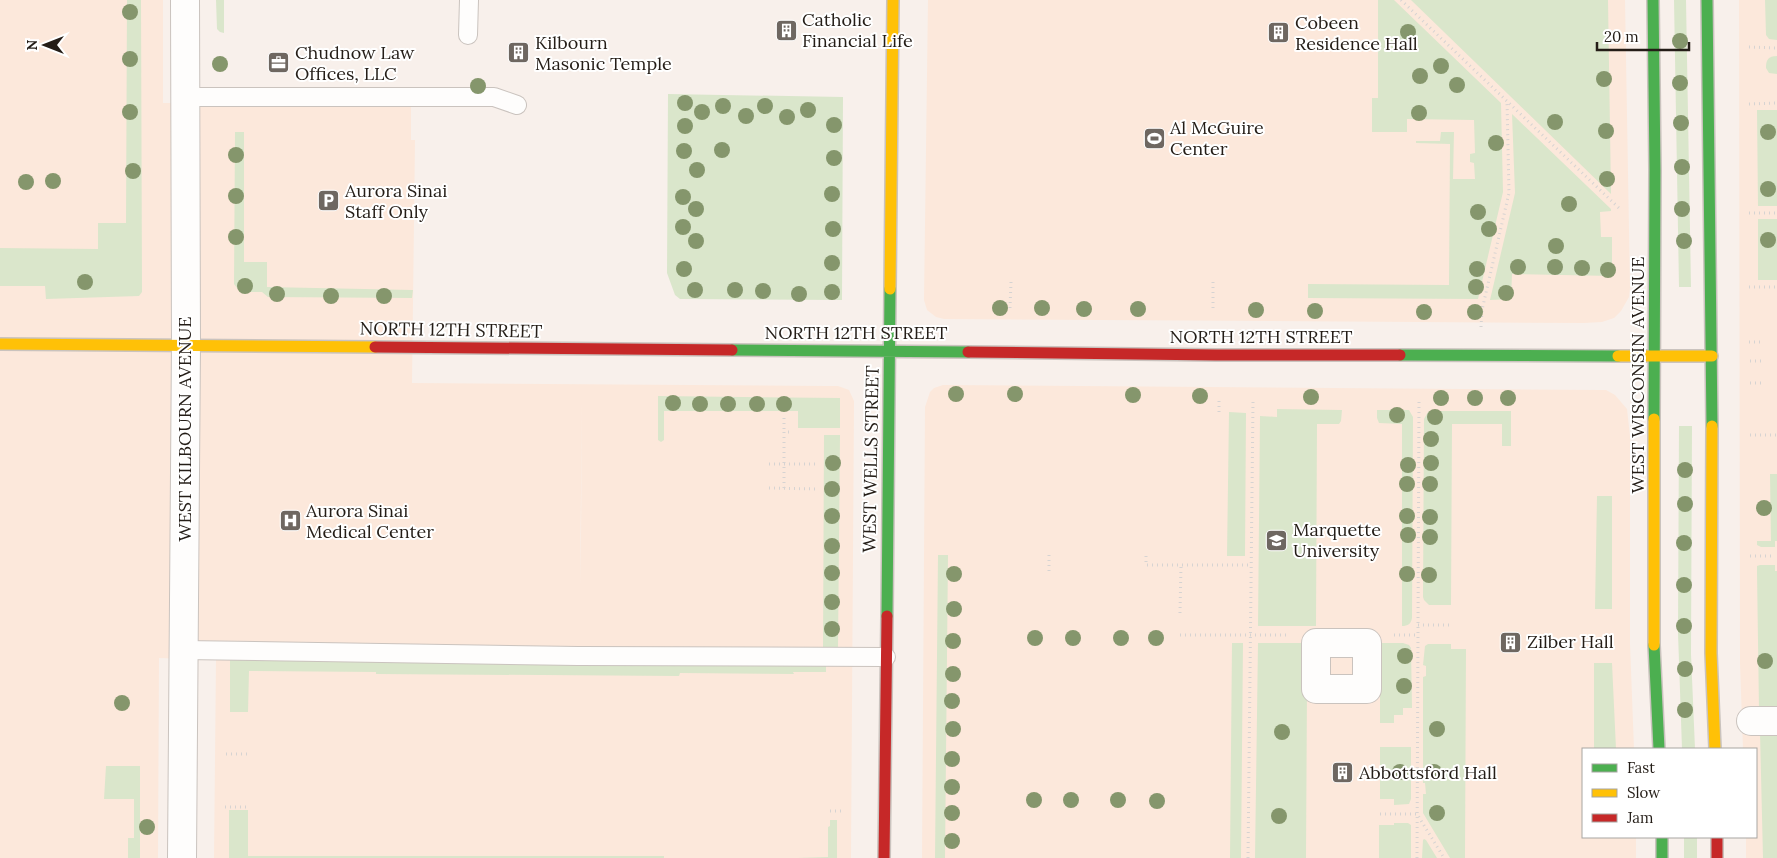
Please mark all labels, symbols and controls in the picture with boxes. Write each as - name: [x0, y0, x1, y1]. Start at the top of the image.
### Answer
- place label: Catholic Financial Life: [802, 8, 913, 52]
- place label: Cobeen Residence Hall: [1295, 11, 1418, 55]
- building icon: Catholic Financial Life: [774, 18, 798, 42]
- north arrow: [20, 20, 70, 70]
- scale bar: [1597, 20, 1690, 52]
- building icon: Cobeen Residence Hall: [1267, 21, 1291, 45]
- text: 20 m: [1604, 27, 1639, 46]
- place label: Kilbourn Masonic Temple: [535, 31, 672, 75]
- text: N: [23, 39, 41, 50]
- place label: Chudnow Law Offices, LLC: [295, 41, 415, 85]
- building icon: Kilbourn Masonic Temple: [507, 41, 531, 65]
- office icon: Chudnow Law Offices, LLC: [267, 51, 291, 75]
- place label: Al McGuire Center: [1169, 116, 1264, 160]
- sports icon: Al McGuire Center: [1142, 126, 1166, 150]
- place label: Aurora Sinai Staff Only: [344, 179, 447, 223]
- parking icon: Aurora Sinai Staff Only: [317, 189, 341, 213]
- street label: WEST WISCONSIN AVENUE: [1626, 257, 1649, 493]
- street label: NORTH 12TH STREET: [359, 316, 543, 343]
- street label: WEST KILBOURN AVENUE: [173, 317, 196, 541]
- street label: NORTH 12TH STREET: [765, 321, 948, 344]
- street label: NORTH 12TH STREET: [1170, 325, 1353, 348]
- street label: WEST WELLS STREET: [857, 365, 884, 553]
- place label: Aurora Sinai Medical Center: [305, 499, 434, 543]
- hospital icon: Aurora Sinai Medical Center: [278, 509, 302, 533]
- place label: Marquette University: [1293, 518, 1381, 562]
- school or university icon: Marquette University: [1265, 528, 1289, 552]
- building icon: Zilber Hall: [1499, 630, 1523, 654]
- place label: Zilber Hall: [1527, 630, 1614, 653]
- legend: [1582, 748, 1757, 838]
- text: Fast: [1627, 758, 1655, 777]
- building icon: Abbottsford Hall: [1331, 761, 1355, 785]
- place label: Abbottsford Hall: [1358, 761, 1497, 784]
- text: Slow: [1627, 783, 1660, 802]
- text: Jam: [1626, 808, 1654, 827]

